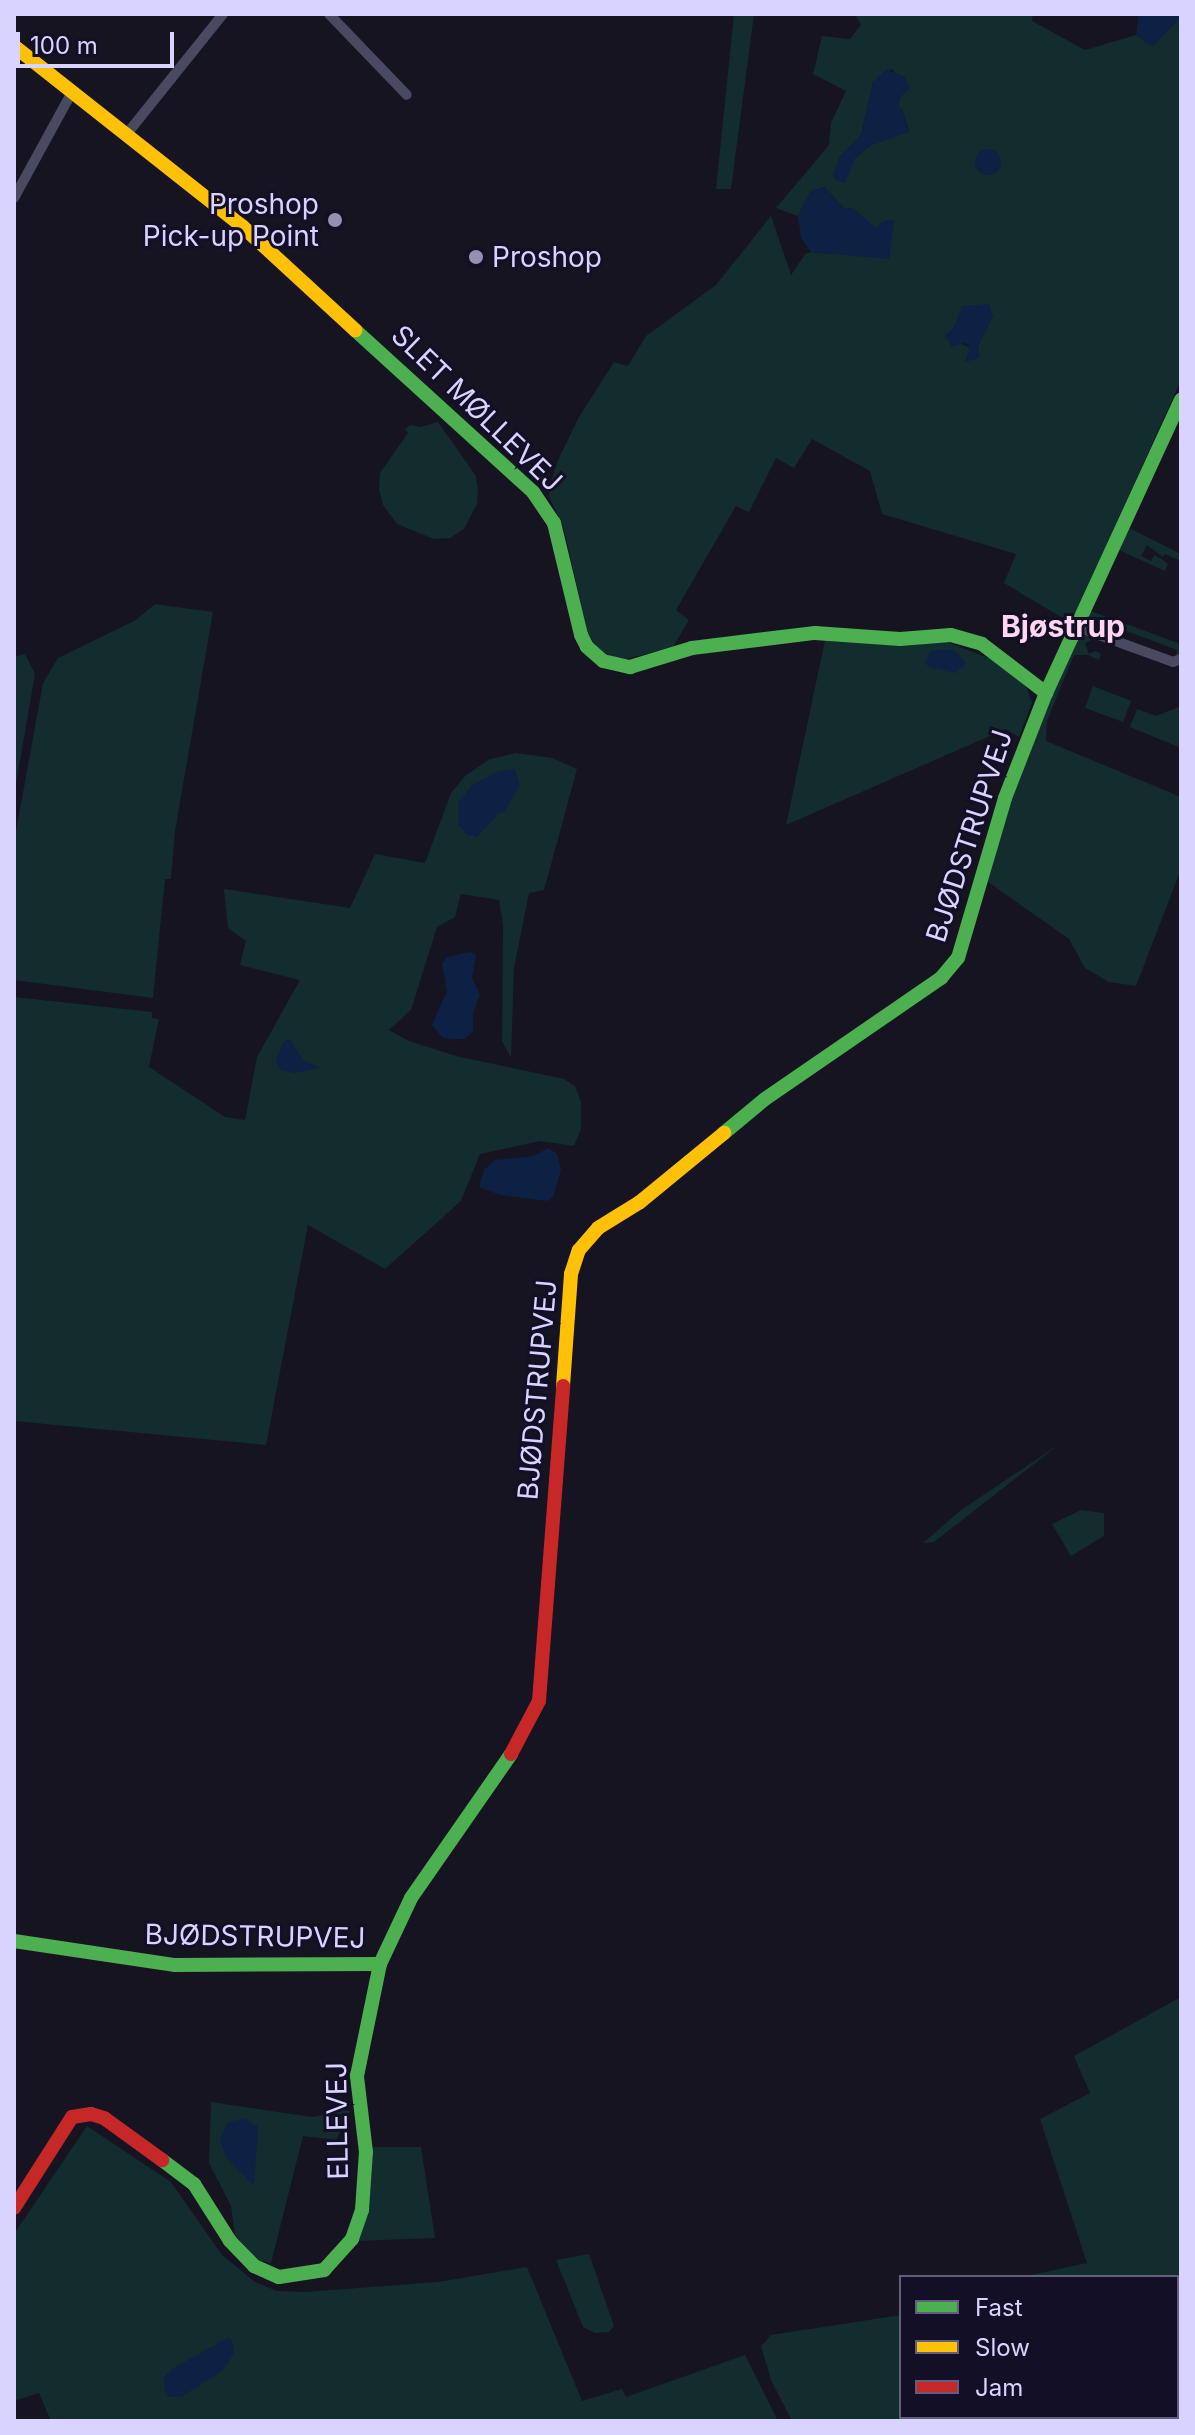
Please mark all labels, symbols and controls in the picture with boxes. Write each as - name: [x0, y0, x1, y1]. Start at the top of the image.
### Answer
- scale bar: [20, 16, 178, 66]
- text: 100 m: [30, 31, 98, 60]
- place label: Proshop Pick-up Point: [143, 187, 319, 253]
- marker: Proshop Pick-up Point: [326, 211, 344, 229]
- place label: Proshop: [492, 240, 602, 274]
- marker: Proshop: [467, 248, 485, 266]
- street label: SLET MØLLEVEJ: [385, 318, 569, 498]
- district label: Bjøstrup: [1001, 608, 1125, 644]
- street label: BJØDSTRUPVEJ: [919, 726, 1019, 946]
- street label: BJØDSTRUPVEJ: [511, 1279, 563, 1501]
- street label: BJØDSTRUPVEJ: [144, 1917, 366, 1955]
- street label: ELLEVEJ: [319, 2062, 355, 2180]
- legend: [899, 2275, 1179, 2419]
- text: Fast: [975, 2293, 1023, 2322]
- text: Slow: [975, 2333, 1030, 2362]
- text: Jam: [975, 2373, 1023, 2402]

